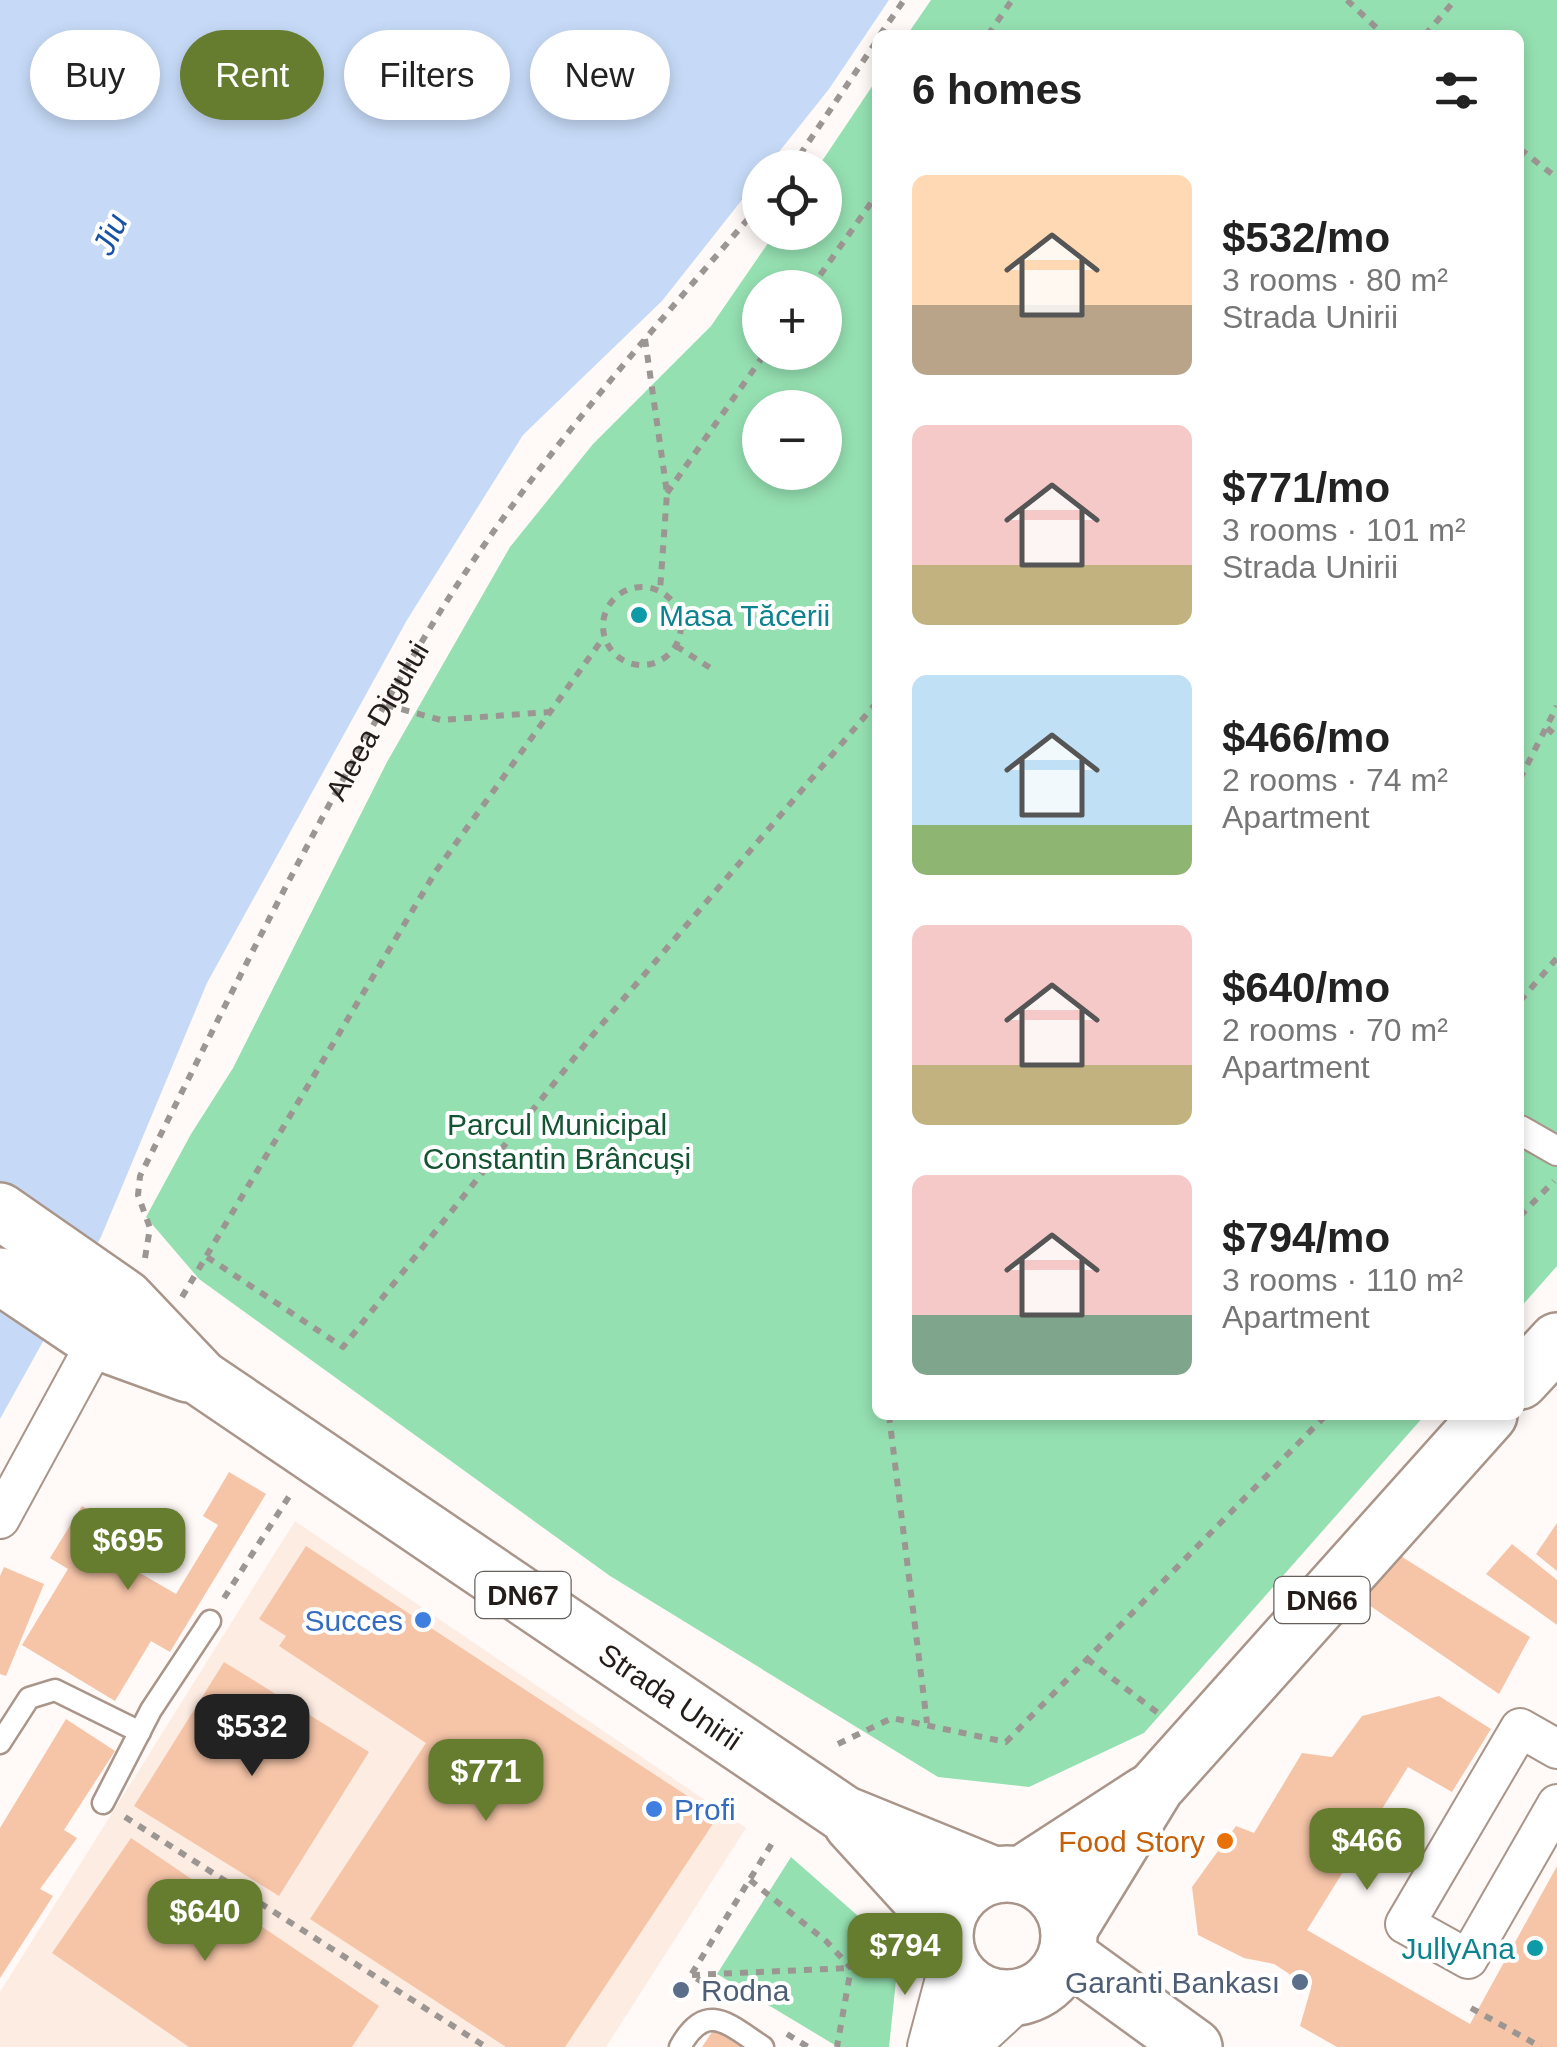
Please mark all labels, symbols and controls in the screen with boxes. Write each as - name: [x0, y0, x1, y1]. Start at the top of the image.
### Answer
- chip: Buy: [30, 30, 160, 120]
- chip: Rent: [180, 30, 324, 120]
- chip: Filters: [344, 30, 510, 120]
- chip: New: [530, 30, 670, 120]
- icon: filters: [1429, 63, 1484, 118]
- text: 6 homes: [912, 66, 1082, 113]
- map controls: [742, 150, 842, 490]
- button: locate: [742, 150, 842, 250]
- water label: Jiu: [85, 208, 135, 261]
- text: $532/mo: [1222, 214, 1390, 261]
- icon: home: [992, 215, 1112, 335]
- text: 3 rooms · 80 m²: [1222, 262, 1448, 298]
- button: +: [742, 270, 842, 370]
- text: Strada Unirii: [1222, 299, 1398, 335]
- button: −: [742, 390, 842, 490]
- text: $771/mo: [1222, 464, 1390, 511]
- icon: home: [992, 465, 1112, 585]
- text: 3 rooms · 101 m²: [1222, 512, 1466, 548]
- text: Strada Unirii: [1222, 549, 1398, 585]
- place label: Masa Tăcerii: [659, 599, 830, 632]
- marker: Masa Tăcerii: [628, 604, 650, 626]
- street label: Aleea Digului: [319, 635, 435, 805]
- text: $466/mo: [1222, 714, 1390, 761]
- icon: home: [992, 715, 1112, 835]
- text: 2 rooms · 74 m²: [1222, 762, 1448, 798]
- text: Apartment: [1222, 799, 1370, 835]
- text: $640/mo: [1222, 964, 1390, 1011]
- icon: home: [992, 965, 1112, 1085]
- text: 2 rooms · 70 m²: [1222, 1012, 1448, 1048]
- text: Apartment: [1222, 1049, 1370, 1085]
- park label: Parcul Municipal Constantin Brâncuși: [423, 1108, 691, 1175]
- text: $794/mo: [1222, 1214, 1390, 1261]
- icon: home: [992, 1215, 1112, 1335]
- text: 3 rooms · 110 m²: [1222, 1262, 1463, 1298]
- text: Apartment: [1222, 1299, 1370, 1335]
- pin: $695: [69, 1508, 187, 1593]
- text: $695: [92, 1522, 164, 1558]
- road number: DN67: [476, 1572, 570, 1618]
- road number: DN66: [1274, 1577, 1370, 1623]
- place label: Succes: [305, 1604, 403, 1637]
- marker: Succes: [412, 1609, 434, 1631]
- street label: Strada Unirii: [593, 1636, 748, 1756]
- pin: $532: [193, 1694, 311, 1779]
- text: $532: [216, 1708, 288, 1744]
- pin: $771: [427, 1739, 545, 1824]
- text: $771: [450, 1753, 522, 1789]
- place label: Profi: [674, 1793, 736, 1826]
- marker: Profi: [643, 1798, 665, 1820]
- pin: $466: [1308, 1808, 1426, 1893]
- text: $466: [1331, 1822, 1403, 1858]
- place label: Food Story: [1058, 1825, 1205, 1858]
- marker: Food Story: [1214, 1830, 1236, 1852]
- pin: $640: [146, 1879, 264, 1964]
- text: $640: [169, 1893, 241, 1929]
- pin: $794: [846, 1913, 964, 1998]
- text: $794: [869, 1927, 941, 1963]
- place label: JullyAna: [1402, 1932, 1515, 1965]
- marker: JullyAna: [1524, 1937, 1546, 1959]
- place label: Garanti Bankası: [1065, 1966, 1280, 1999]
- marker: Garanti Bankası: [1289, 1971, 1311, 1993]
- place label: Rodna: [701, 1974, 790, 2007]
- marker: Rodna: [670, 1979, 692, 2001]

